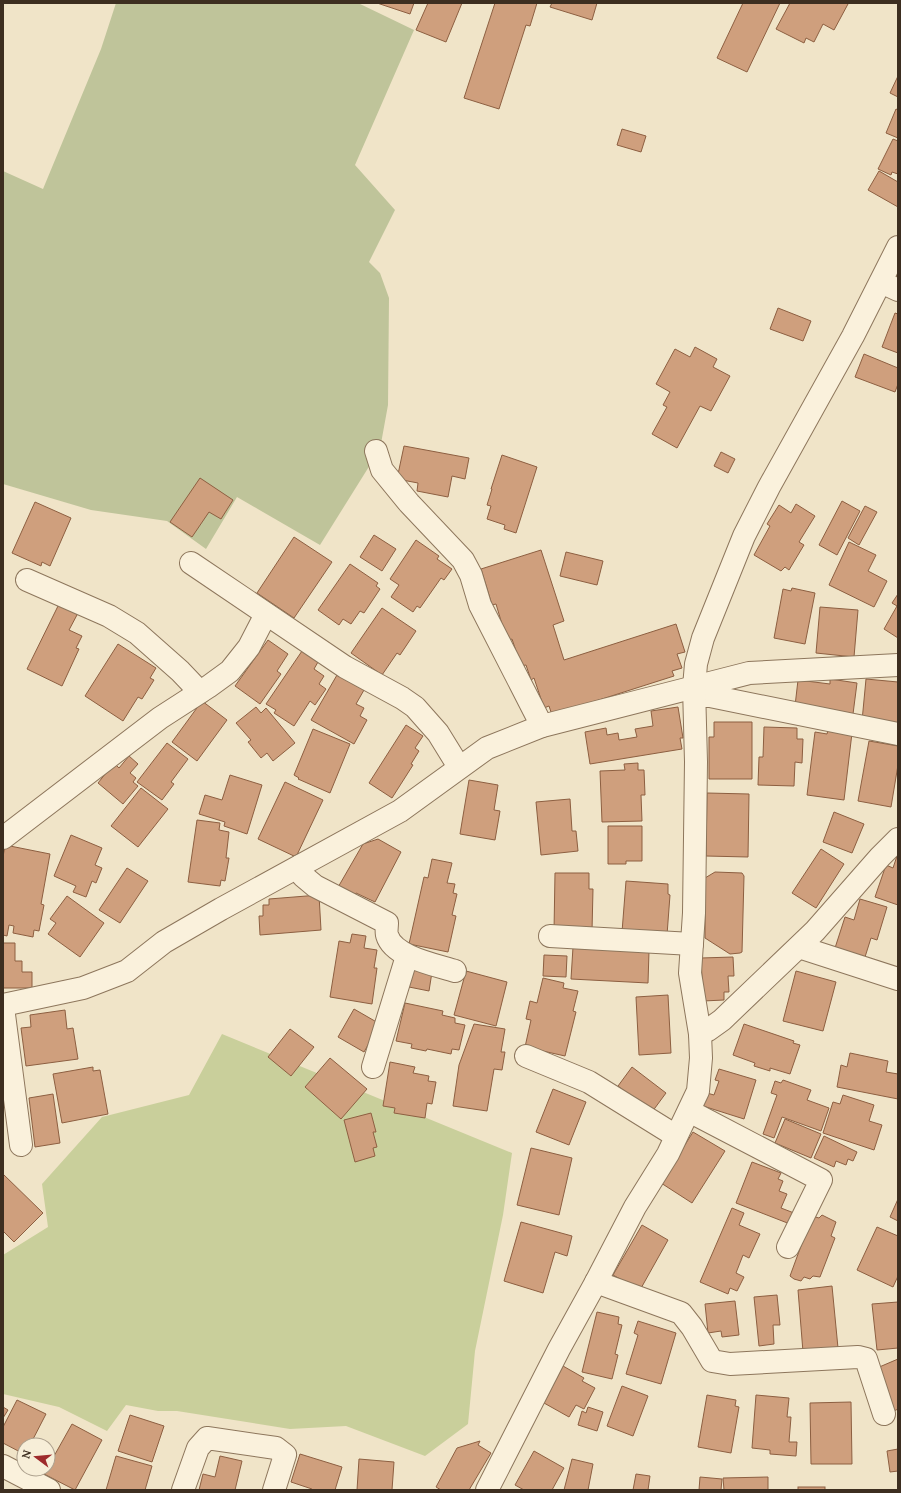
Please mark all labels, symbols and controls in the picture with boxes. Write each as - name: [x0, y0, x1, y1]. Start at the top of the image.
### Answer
- north arrow: [16, 1437, 56, 1477]
- text: N: [18, 1448, 34, 1460]

